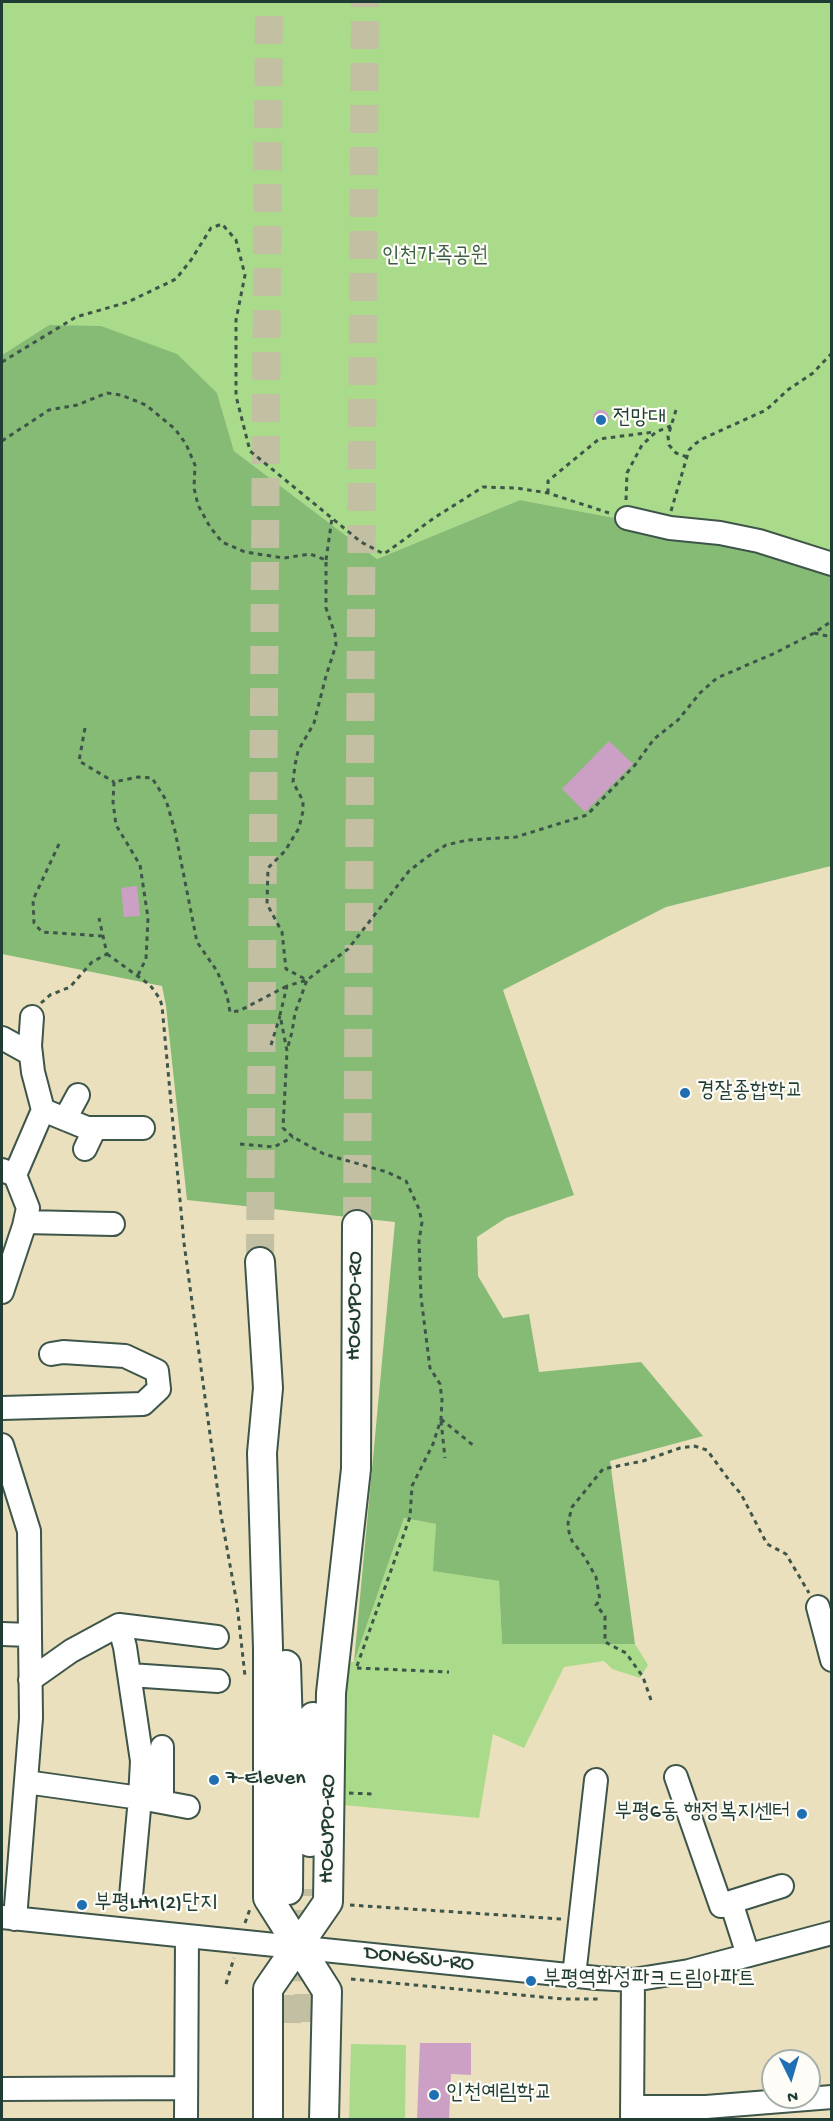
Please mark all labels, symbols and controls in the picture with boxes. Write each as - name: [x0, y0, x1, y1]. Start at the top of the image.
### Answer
- park label: 인천가족공원: [382, 245, 488, 271]
- place label: 전망대: [613, 407, 666, 433]
- marker: 전망대: [594, 413, 608, 427]
- place label: 경잘종합학교: [697, 1080, 803, 1106]
- marker: 경잘종합학교: [678, 1086, 692, 1100]
- street label: HOGUPO-RO: [342, 1251, 370, 1361]
- place label: 7-Eleven: [226, 1767, 306, 1793]
- marker: 7-Eleven: [207, 1773, 221, 1787]
- street label: HOGUPO-RO: [315, 1774, 343, 1884]
- place label: 부평6동 행정복지센터: [614, 1801, 790, 1827]
- marker: 부평6동 행정복지센터: [795, 1807, 809, 1821]
- place label: 부평LH1(2)단지: [94, 1892, 218, 1918]
- marker: 부평LH1(2)단지: [75, 1898, 89, 1912]
- street label: DONGSU-RO: [363, 1941, 475, 1979]
- place label: 부평역화성파크드림아파트: [543, 1968, 755, 1994]
- marker: 부평역화성파크드림아파트: [524, 1974, 538, 1988]
- north arrow: [761, 2049, 821, 2109]
- place label: 인천예림학교: [446, 2082, 552, 2108]
- text: N: [786, 2086, 798, 2105]
- marker: 인천예림학교: [427, 2088, 441, 2102]

